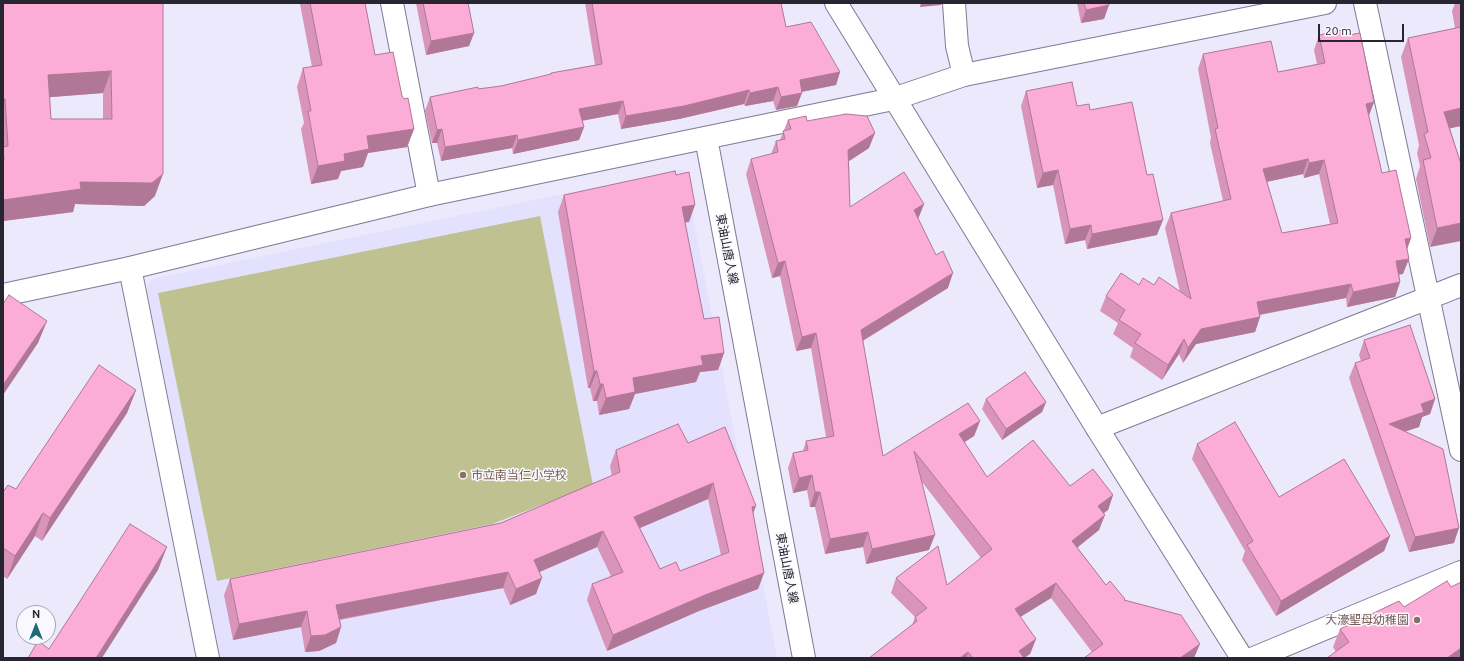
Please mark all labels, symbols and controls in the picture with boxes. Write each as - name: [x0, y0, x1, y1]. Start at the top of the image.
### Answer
- scale bar: [1320, 16, 1406, 42]
- text: 20 m: [1325, 24, 1352, 37]
- street label: 東油山唐人線: [713, 212, 741, 286]
- place label: 市立南当仁小学校: [471, 468, 567, 482]
- marker: 市立南当仁小学校: [458, 470, 468, 480]
- street label: 東油山唐人線: [773, 531, 801, 605]
- north arrow: [16, 605, 56, 645]
- text: N: [32, 608, 40, 620]
- place label: 大濠聖母幼稚園: [1325, 613, 1409, 627]
- marker: 大濠聖母幼稚園: [1412, 615, 1422, 625]

